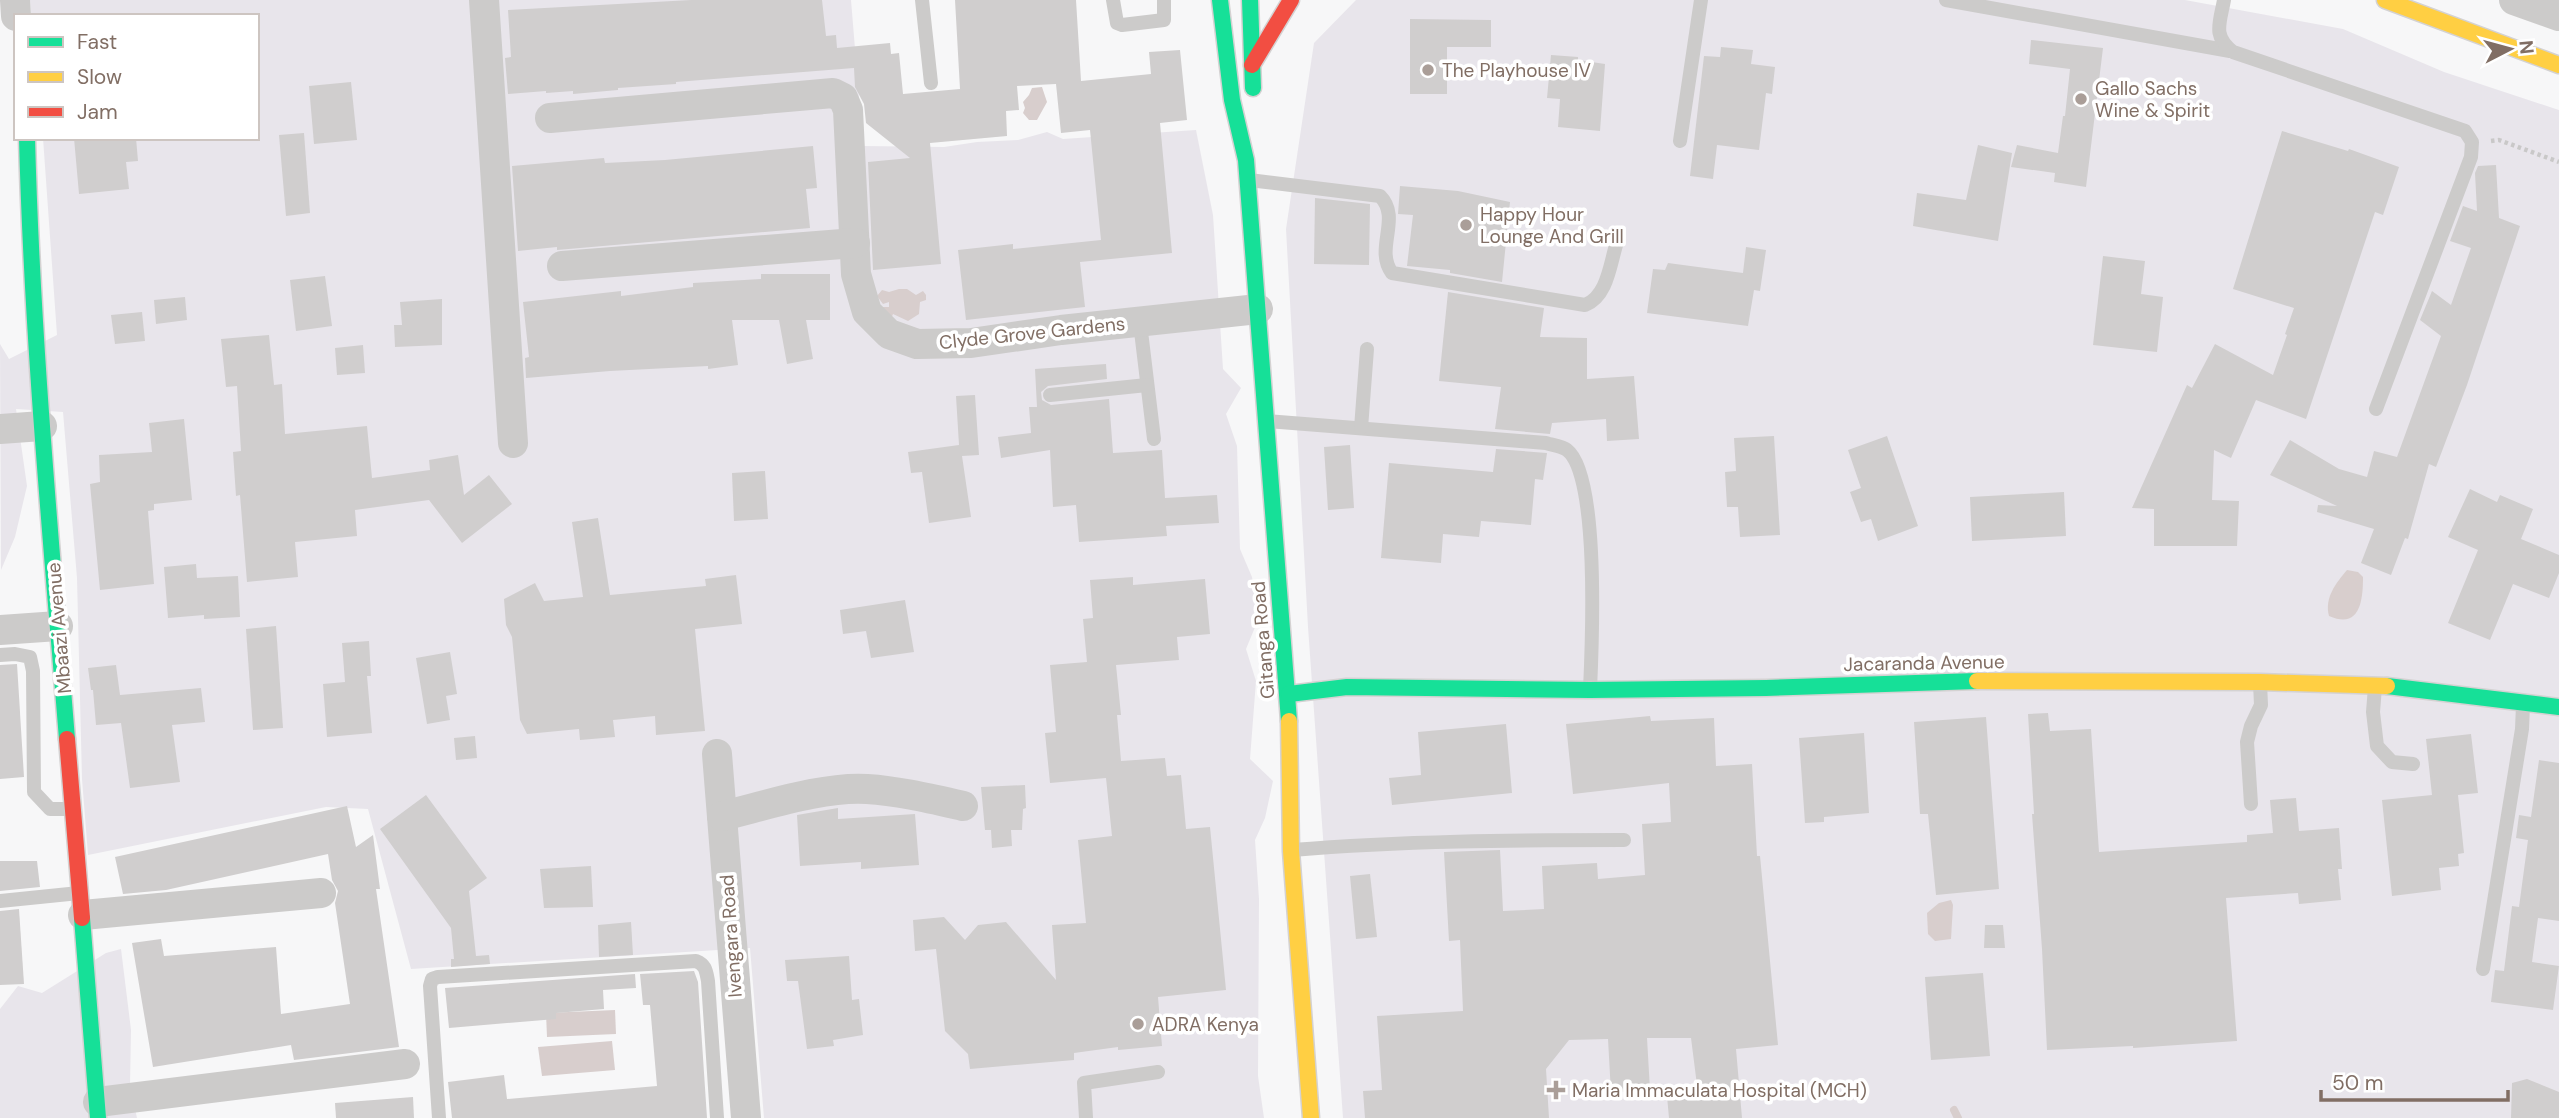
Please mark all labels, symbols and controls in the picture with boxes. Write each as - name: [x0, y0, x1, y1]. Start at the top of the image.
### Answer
- legend: [14, 14, 259, 140]
- north arrow: [2475, 14, 2545, 84]
- text: Fast: [77, 28, 117, 56]
- text: N: [2513, 39, 2540, 55]
- place label: The Playhouse IV: [1442, 58, 1591, 83]
- marker: The Playhouse IV: [1420, 62, 1436, 78]
- text: Slow: [77, 63, 122, 91]
- place label: Gallo Sachs Wine & Spirit: [2095, 76, 2210, 123]
- marker: Gallo Sachs Wine & Spirit: [2073, 91, 2089, 107]
- text: Jam: [77, 98, 118, 126]
- place label: Happy Hour Lounge And Grill: [1480, 202, 1624, 249]
- marker: Happy Hour Lounge And Grill: [1458, 217, 1474, 233]
- street label: Clyde Grove Gardens: [938, 311, 1126, 355]
- street label: Mbaazi Avenue: [41, 561, 77, 695]
- street label: Gitanga Road: [1245, 580, 1281, 700]
- street label: Jacaranda Avenue: [1843, 649, 2005, 677]
- street label: Ivengara Road: [714, 874, 748, 998]
- place label: ADRA Kenya: [1152, 1012, 1259, 1037]
- marker: ADRA Kenya: [1130, 1016, 1146, 1032]
- scale bar: [2321, 1058, 2508, 1102]
- text: 50 m: [2332, 1069, 2383, 1097]
- place label: Maria Immaculata Hospital (MCH): [1572, 1078, 1867, 1103]
- marker: Maria Immaculata Hospital (MCH): [1546, 1080, 1566, 1100]

